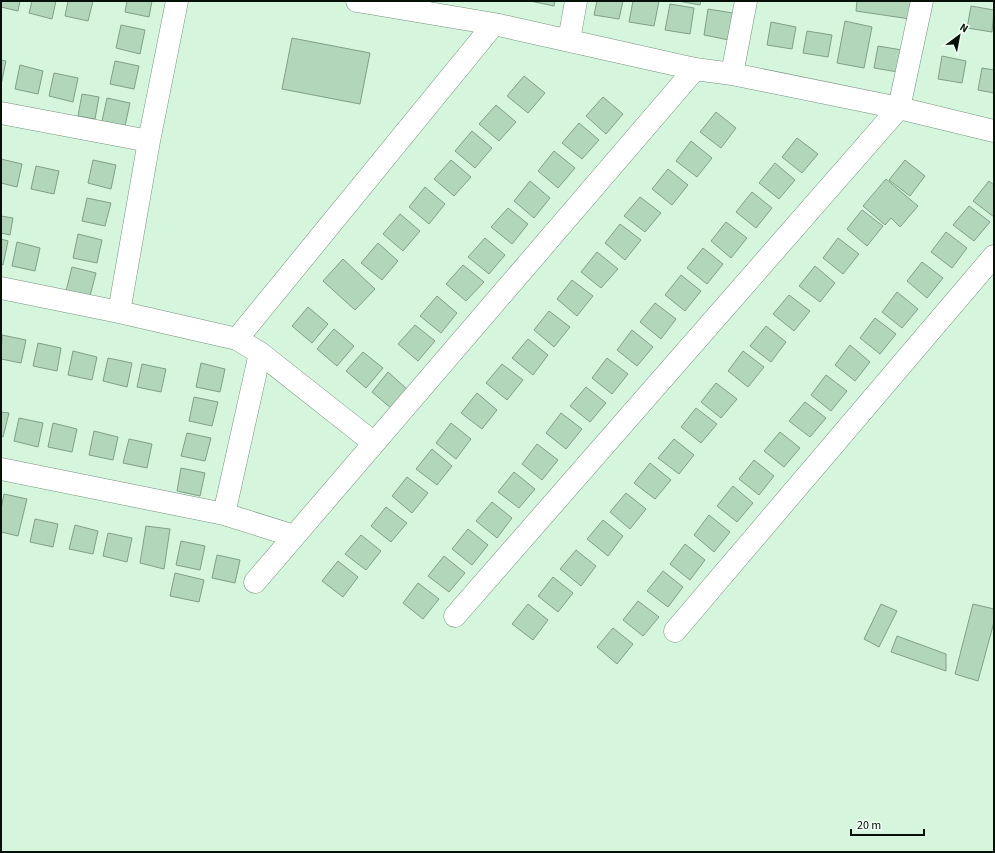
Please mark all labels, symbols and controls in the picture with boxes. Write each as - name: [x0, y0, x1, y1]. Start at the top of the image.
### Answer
- north arrow: [939, 16, 979, 56]
- text: N: [957, 20, 971, 36]
- scale bar: [851, 811, 924, 837]
- text: 20 m: [857, 817, 881, 834]

